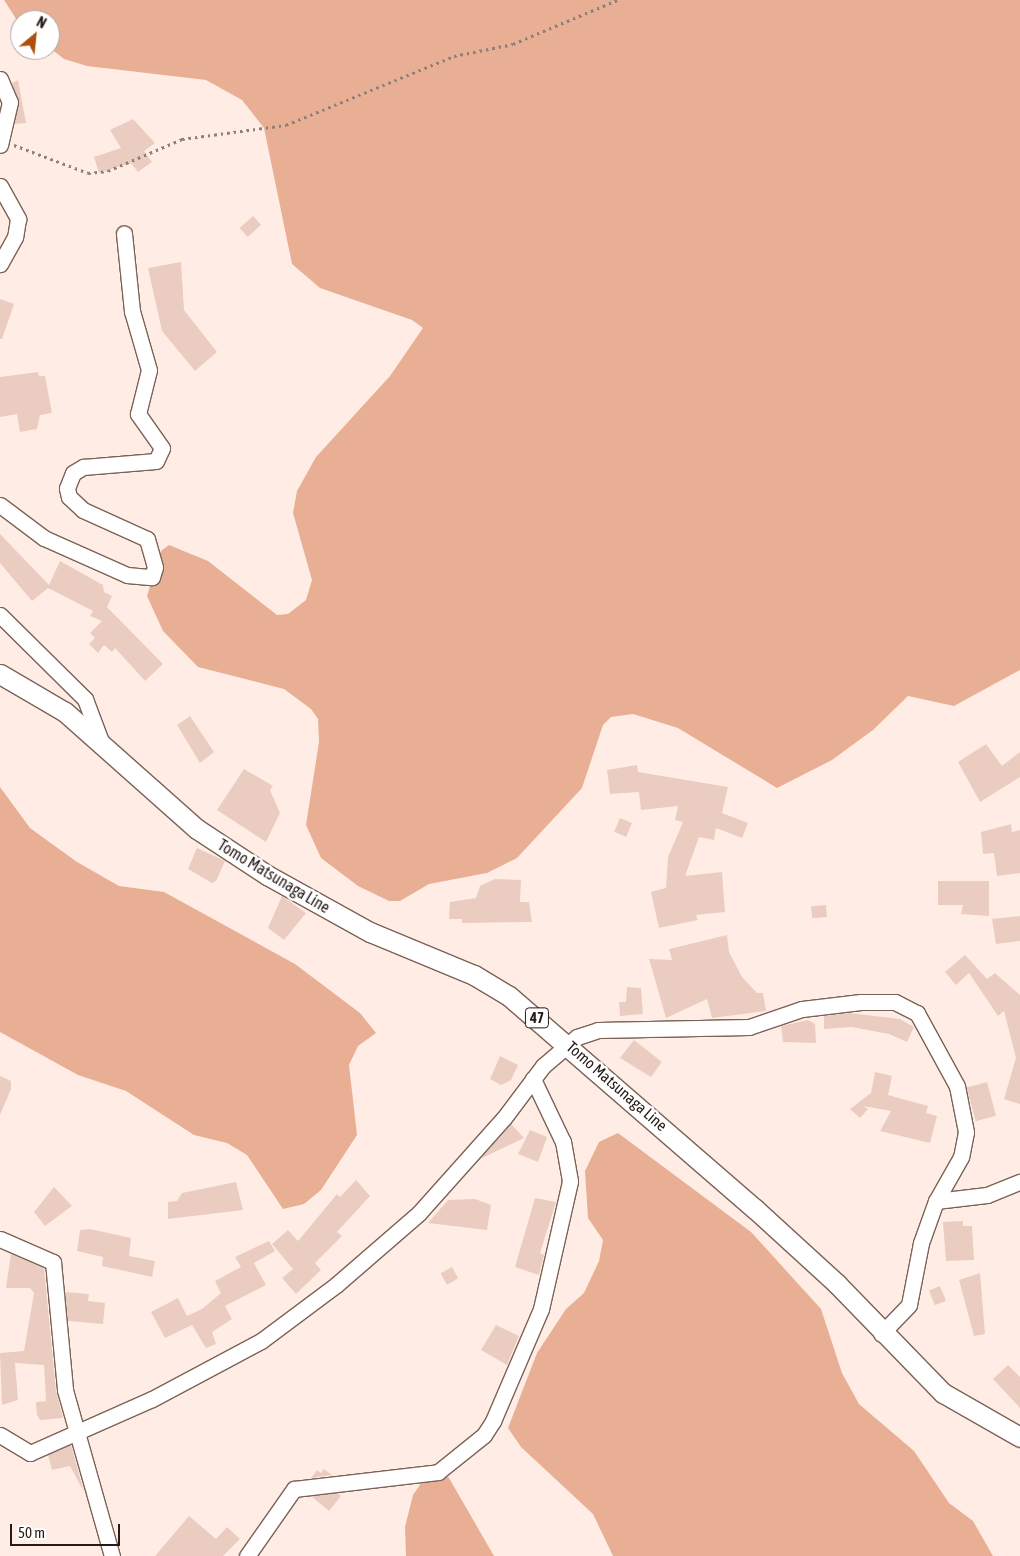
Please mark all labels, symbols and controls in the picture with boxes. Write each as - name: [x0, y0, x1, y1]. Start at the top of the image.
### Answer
- north arrow: [10, 10, 60, 60]
- text: N: [34, 14, 49, 32]
- street label: Tomo Matsunaga Line: [215, 835, 333, 917]
- road number: 47: [524, 1006, 550, 1030]
- street label: Tomo Matsunaga Line: [563, 1037, 671, 1135]
- scale bar: [12, 1514, 122, 1546]
- text: 50 m: [18, 1524, 45, 1541]

